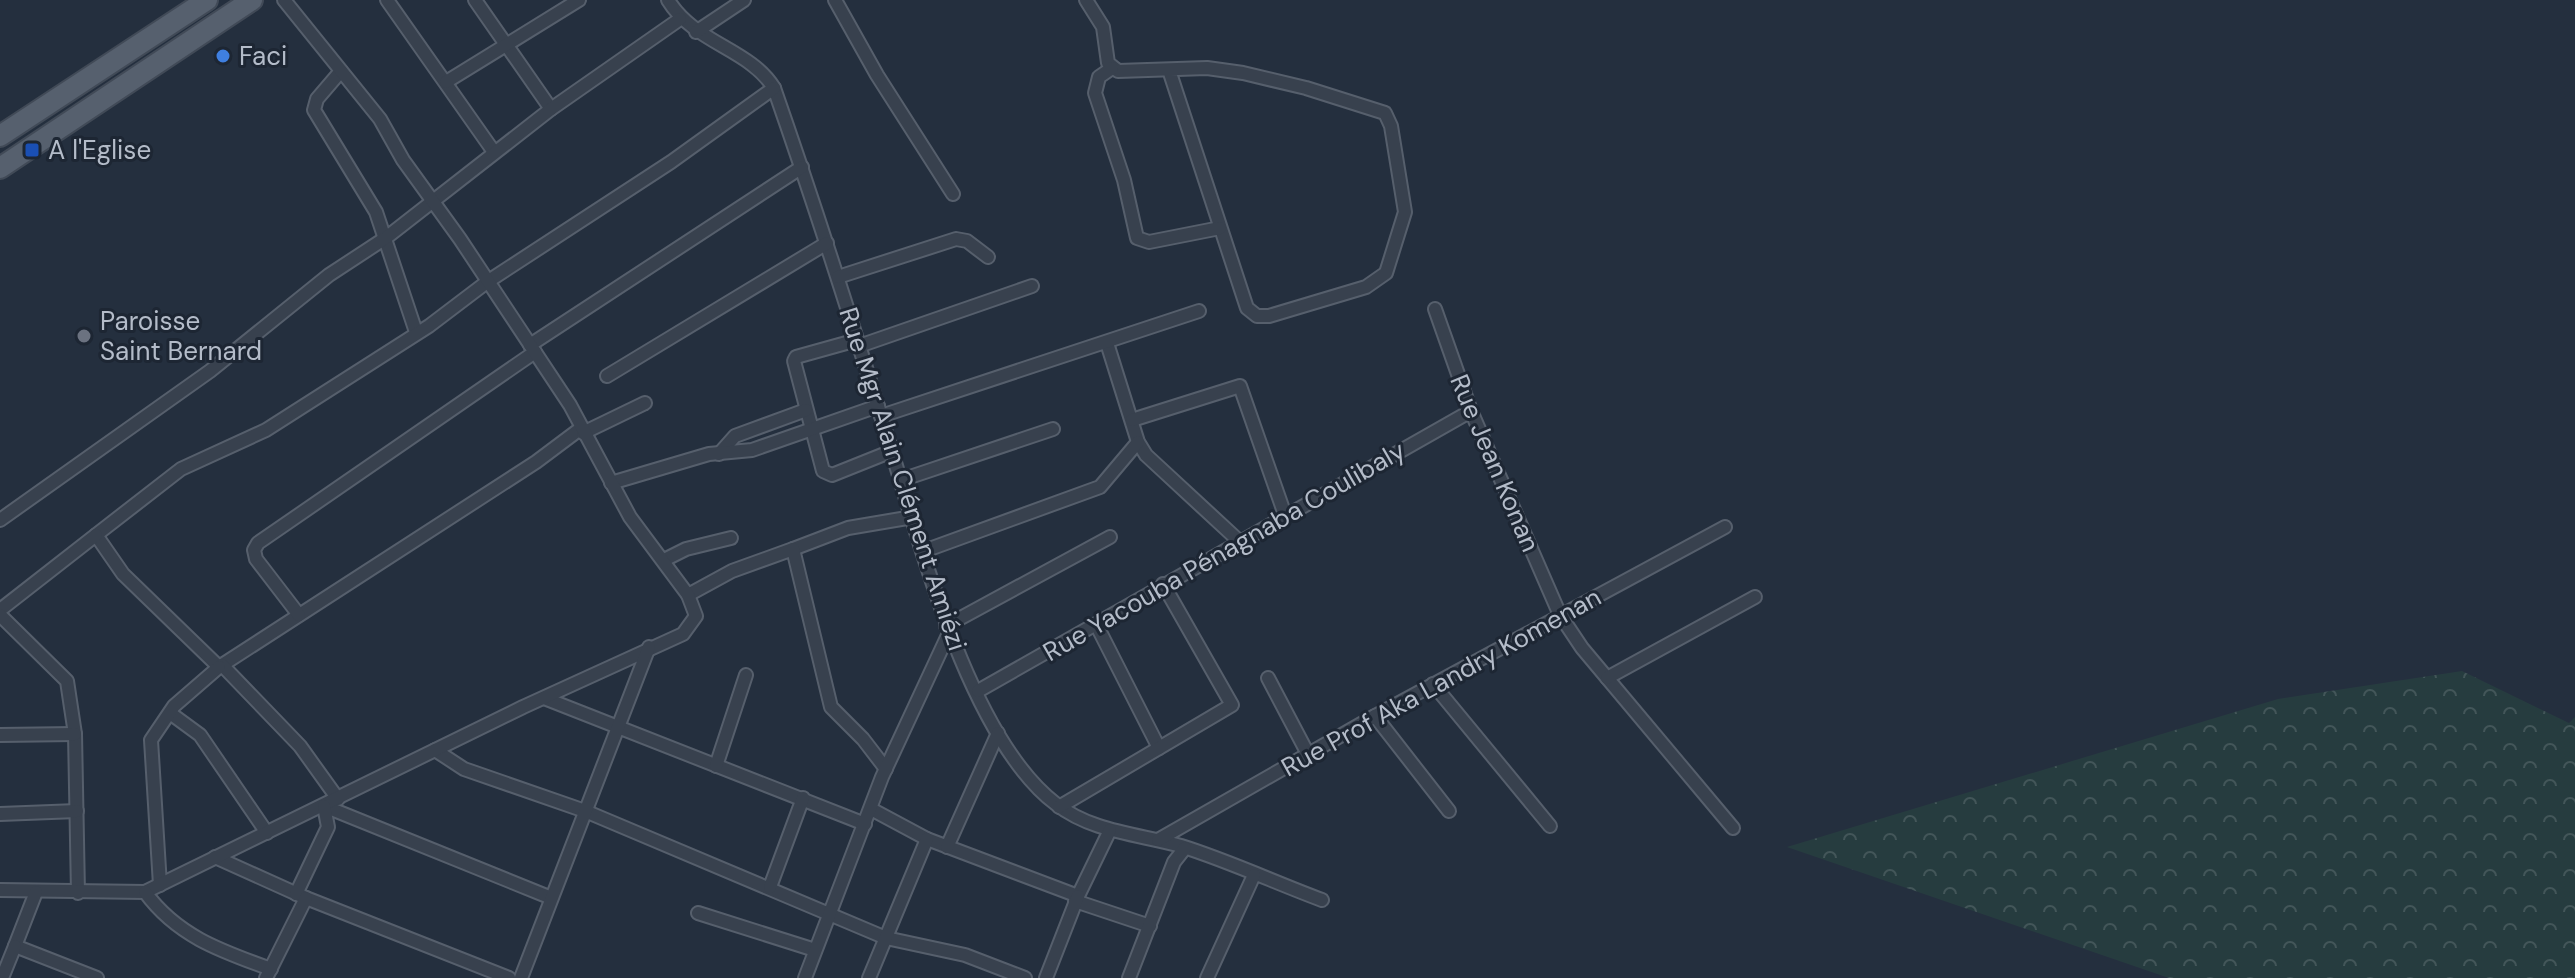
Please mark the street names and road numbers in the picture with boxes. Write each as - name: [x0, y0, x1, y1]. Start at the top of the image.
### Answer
- street label: Rue Mgr Alain Clément Amiézi: [831, 303, 975, 655]
- street label: Rue Jean Konan: [1442, 369, 1548, 557]
- street label: Rue Yacouba Pénagnaba Coulibaly: [1037, 433, 1411, 669]
- street label: Rue Prof Aka Landry Komenan: [1275, 580, 1607, 784]

